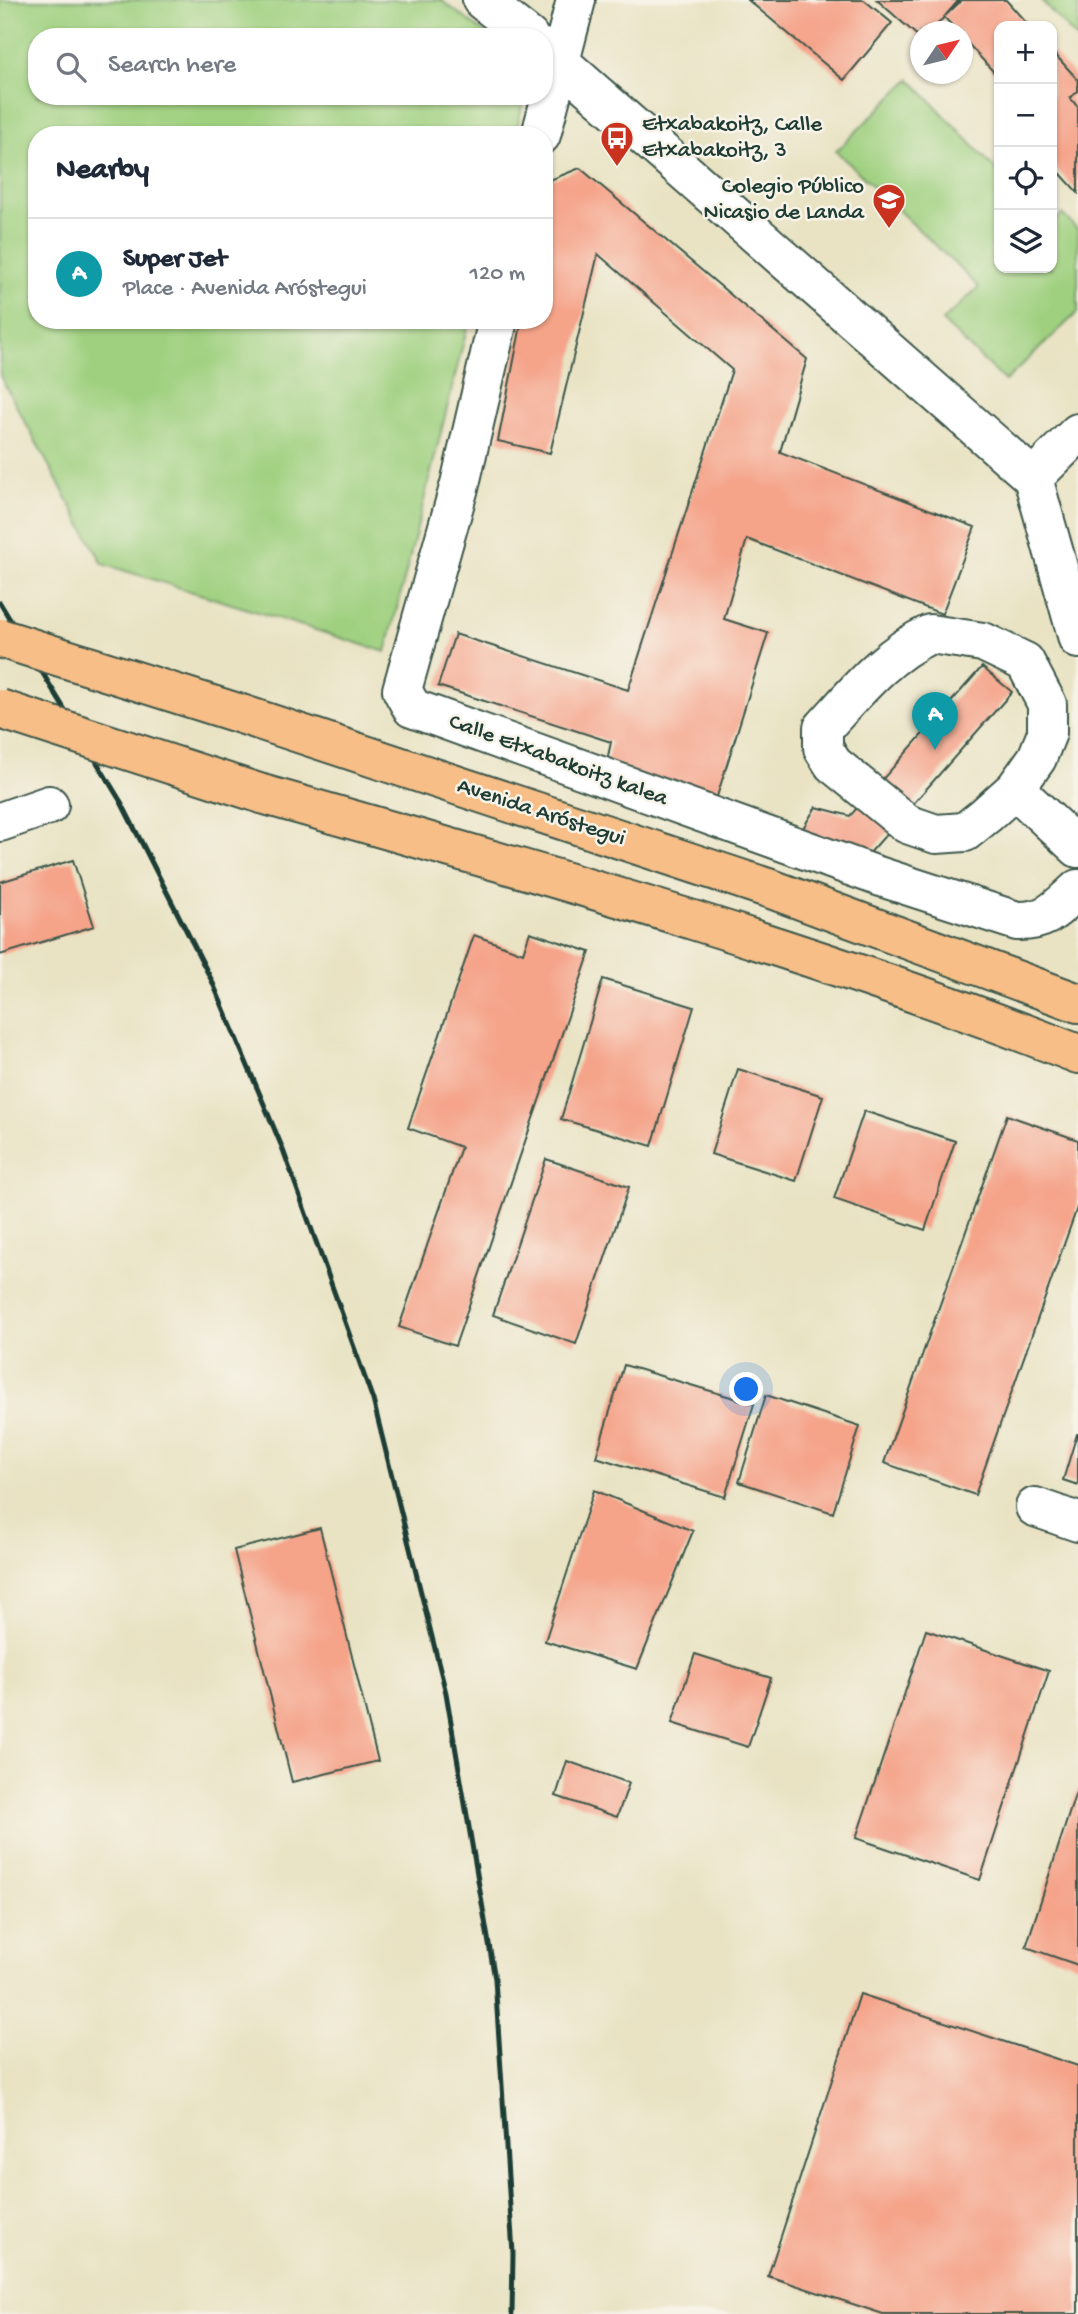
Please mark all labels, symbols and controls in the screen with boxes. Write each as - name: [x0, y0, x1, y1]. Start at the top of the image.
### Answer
- north arrow: [910, 21, 973, 84]
- map controls: [994, 21, 1057, 273]
- button: +: [994, 21, 1057, 84]
- search box: [28, 28, 553, 105]
- icon: search: [52, 48, 90, 86]
- text: Search here: [108, 51, 236, 82]
- button: −: [994, 84, 1057, 147]
- place label: Etxabakoitz, Calle Etxabakoitz, 3: [642, 112, 823, 165]
- bus stop icon: Etxabakoitz, Calle Etxabakoitz, 3: [598, 119, 636, 168]
- button: locate: [994, 147, 1057, 210]
- text: Nearby: [56, 154, 149, 189]
- place label: Colegio Público Nicasio de Landa: [703, 174, 865, 227]
- school or university icon: Colegio Público Nicasio de Landa: [870, 181, 908, 230]
- button: layers: [994, 210, 1057, 273]
- text: Super Jet: [123, 245, 227, 276]
- text: A: [72, 261, 86, 288]
- text: 120 m: [470, 261, 525, 288]
- text: Place · Avenida Aróstegui: [123, 276, 367, 303]
- pin: A: [912, 692, 958, 750]
- street label: Calle Etxabakoitz kalea: [445, 709, 672, 814]
- street label: Avenida Aróstegui: [453, 773, 629, 853]
- your location: [729, 1372, 763, 1406]

